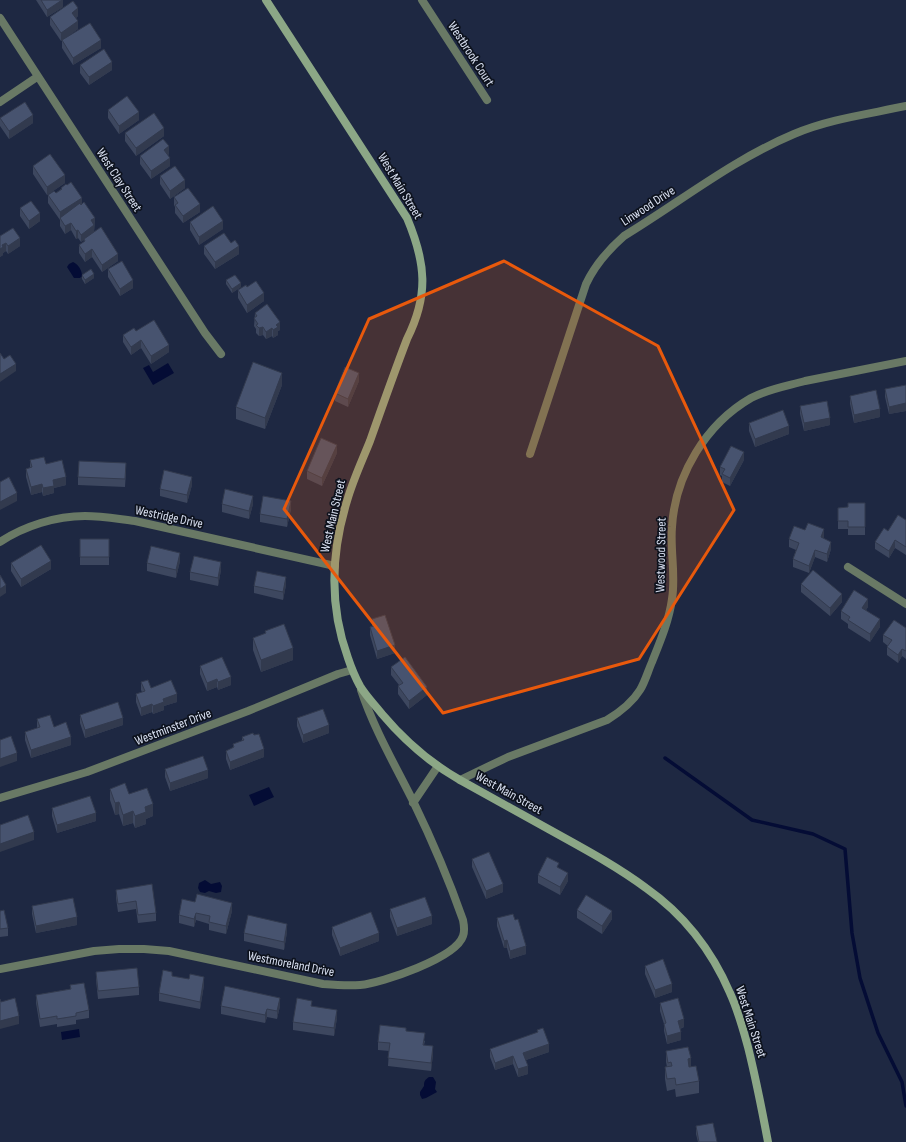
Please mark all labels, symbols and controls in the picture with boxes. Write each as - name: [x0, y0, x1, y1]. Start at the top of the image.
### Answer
- street label: Westbrook Court: [444, 19, 498, 89]
- street label: West Clay Street: [93, 145, 145, 215]
- street label: West Main Street: [374, 150, 426, 222]
- street label: Linwood Drive: [618, 183, 678, 229]
- street label: West Main Street: [317, 478, 349, 554]
- street label: Westridge Drive: [134, 502, 204, 532]
- street label: Westwood Street: [652, 517, 670, 593]
- street label: Westminster Drive: [132, 705, 214, 749]
- street label: West Main Street: [473, 768, 545, 818]
- street label: Westmoreland Drive: [246, 948, 336, 980]
- street label: West Main Street: [732, 984, 770, 1060]

